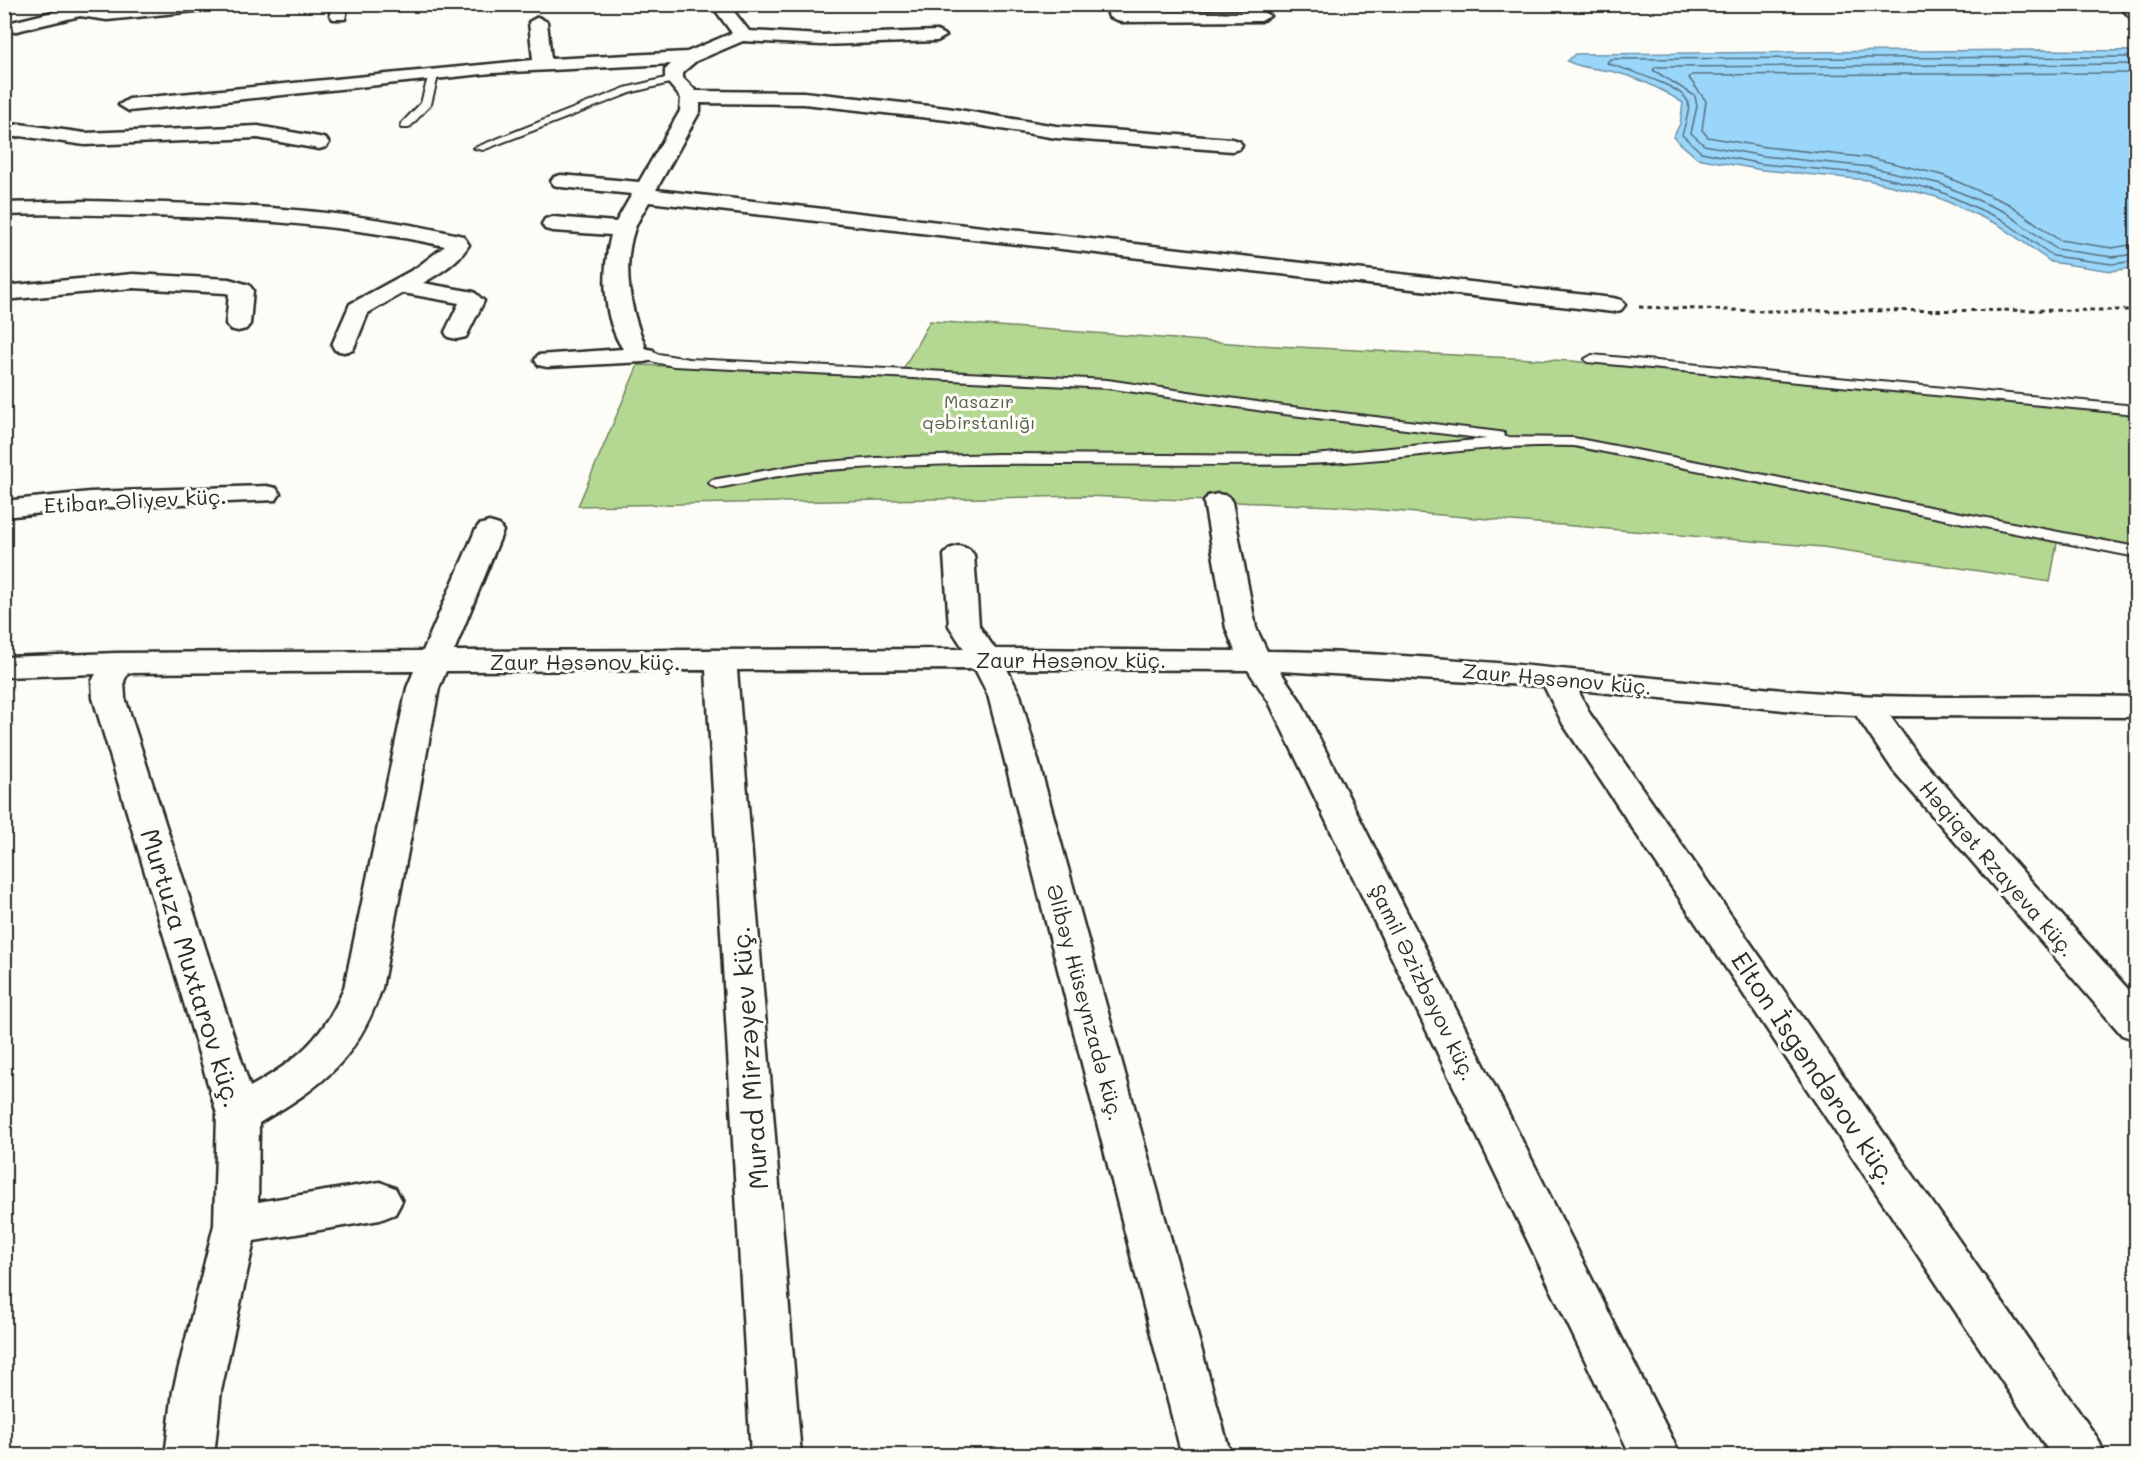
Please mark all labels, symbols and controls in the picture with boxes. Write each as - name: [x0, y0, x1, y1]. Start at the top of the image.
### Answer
- park label: Masazır qəbirstanlığı: [923, 389, 1035, 434]
- street label: Etibar Əliyev küç.: [43, 482, 227, 518]
- street label: Zaur Həsənov küç.: [976, 646, 1166, 673]
- street label: Zaur Həsənov küç.: [490, 648, 680, 675]
- street label: Zaur Həsənov küç.: [1461, 656, 1653, 700]
- street label: Həqiqət Rzayeva küç.: [1914, 774, 2082, 962]
- street label: Murtuza Muxtarov küç.: [133, 824, 251, 1112]
- street label: Şamil Əzizbəyov küç.: [1365, 879, 1483, 1085]
- street label: Əlibəy Hüseynzadə küç.: [1041, 881, 1131, 1123]
- street label: Murad Mirzəyev küç.: [723, 925, 775, 1191]
- street label: Elton İsgəndərov küç.: [1724, 945, 1906, 1191]

